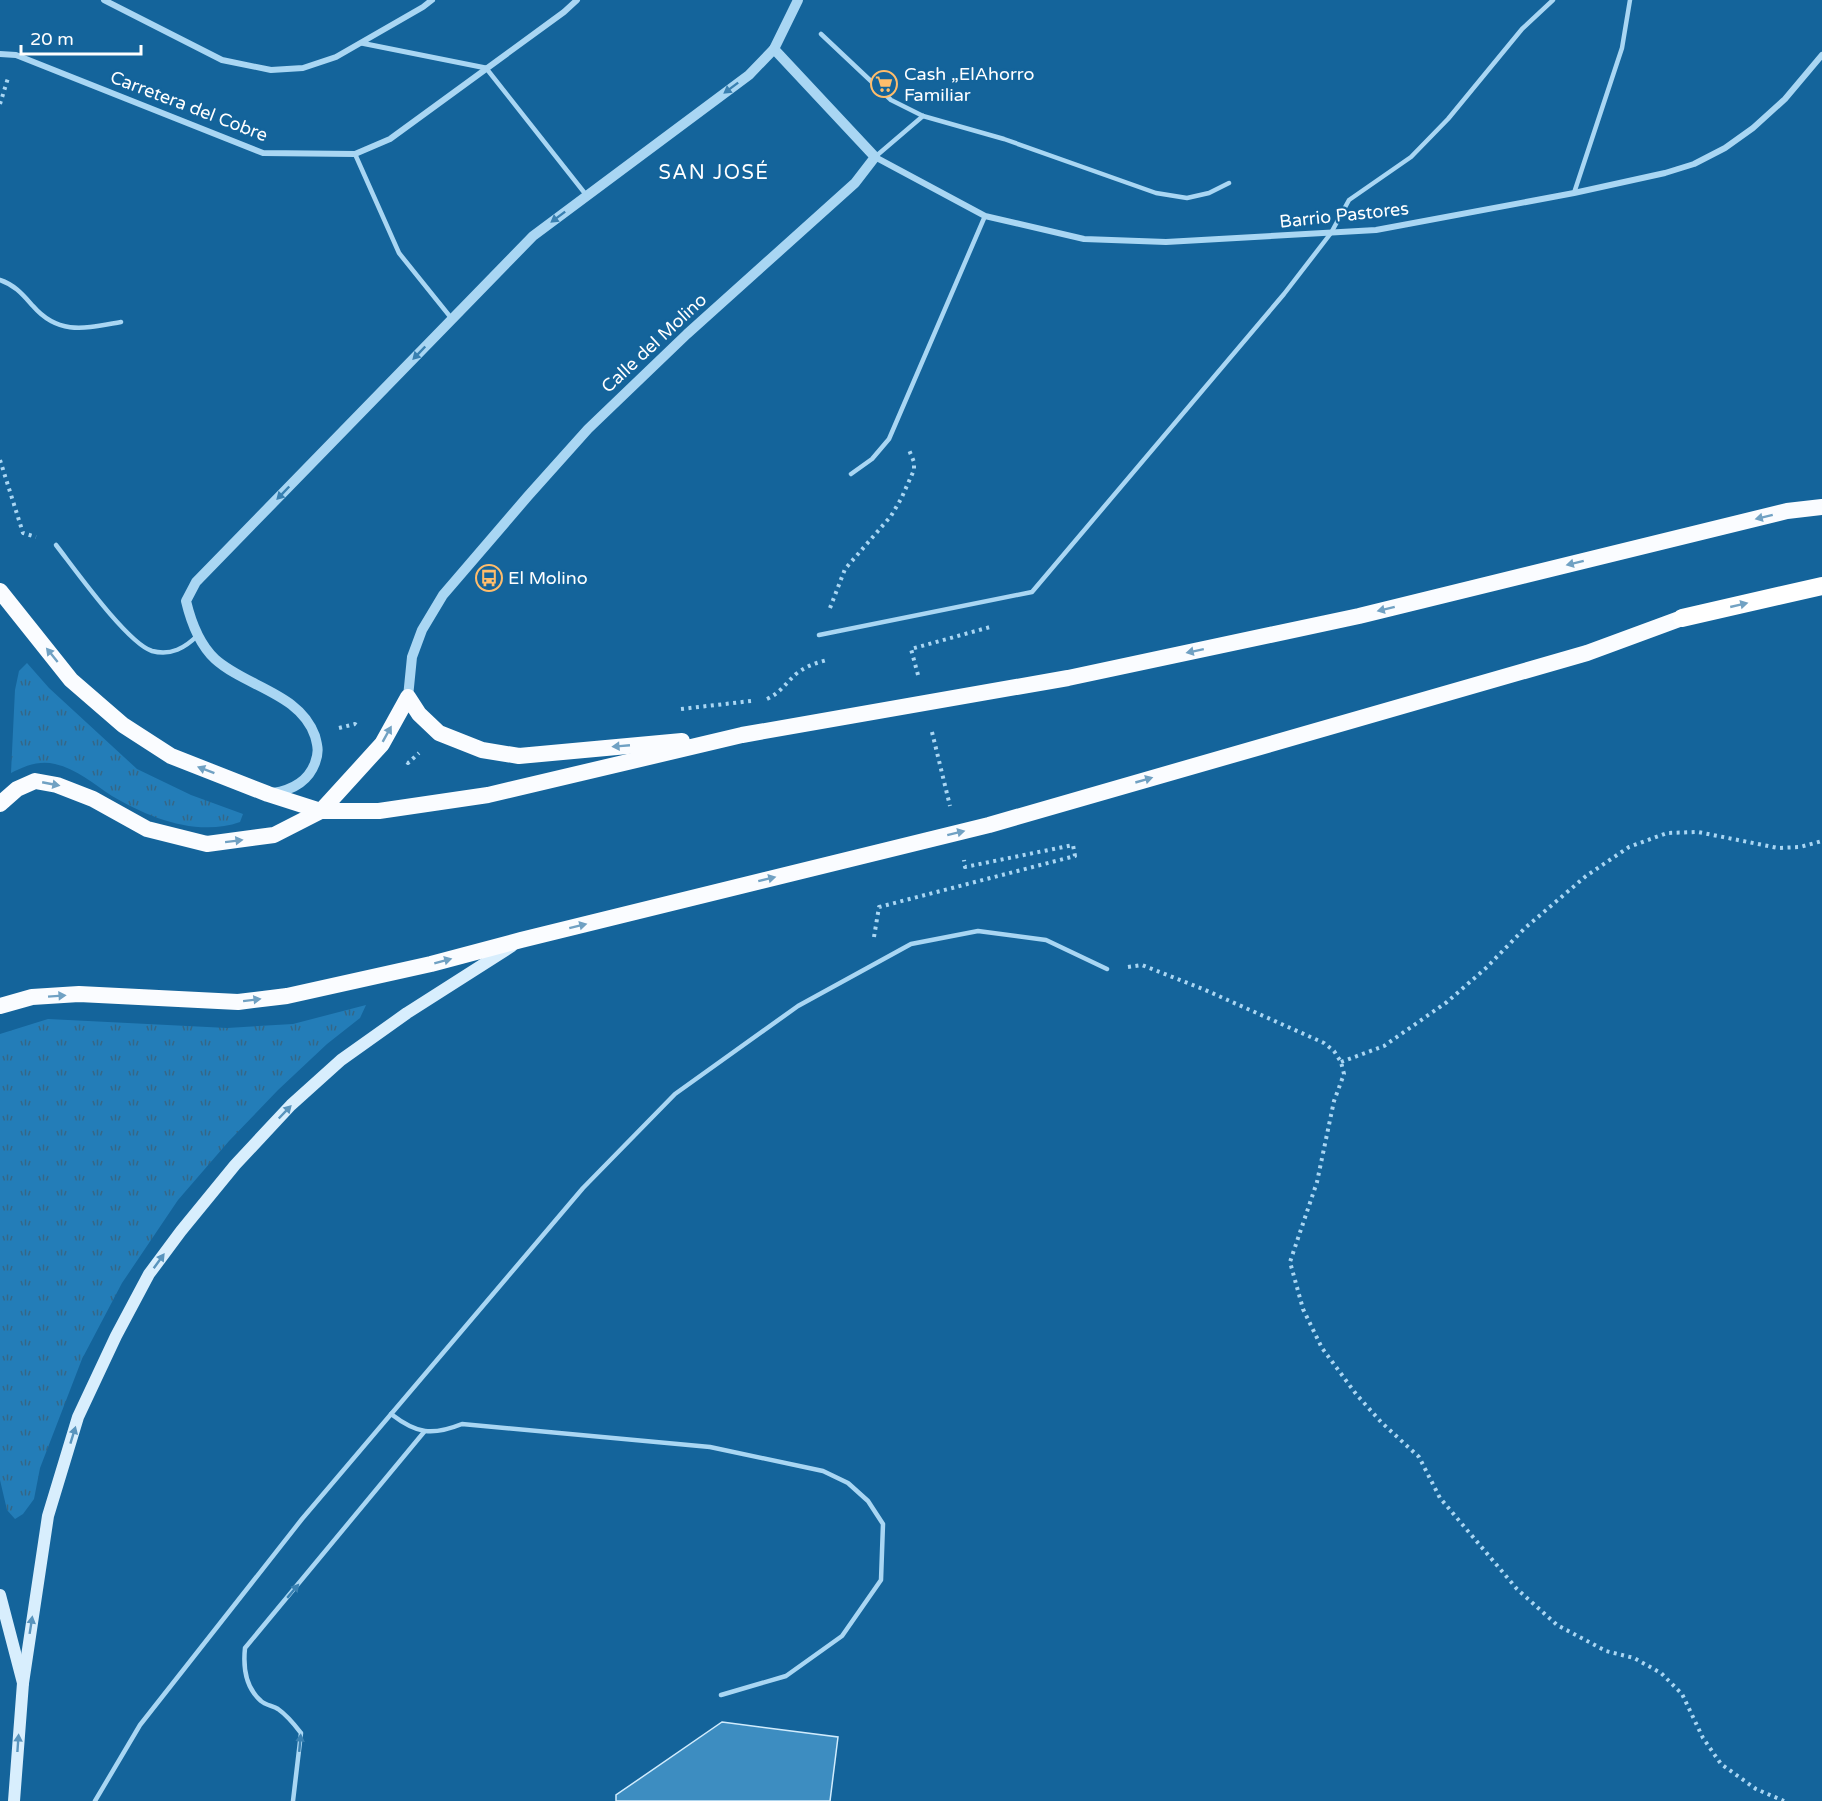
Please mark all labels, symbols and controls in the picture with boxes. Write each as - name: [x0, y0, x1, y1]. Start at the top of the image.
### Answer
- scale bar: [21, 18, 141, 56]
- text: 20 m: [30, 28, 74, 50]
- place label: Cash „ElAhorro Familiar: [904, 63, 1034, 106]
- street label: Carretera del Cobre: [107, 66, 271, 146]
- supermarket icon: Cash „ElAhorro Familiar: [869, 69, 899, 99]
- one-way arrow: [723, 82, 739, 94]
- district label: SAN JOSÉ: [658, 160, 770, 185]
- street label: Barrio Pastores: [1278, 197, 1410, 233]
- one-way arrow: [550, 211, 566, 224]
- street label: Calle del Molino: [597, 289, 711, 397]
- one-way arrow: [412, 346, 426, 360]
- one-way arrow: [276, 486, 290, 500]
- one-way arrow: [1755, 513, 1774, 522]
- one-way arrow: [1566, 559, 1584, 569]
- bus stop icon: El Molino: [474, 563, 504, 593]
- place label: El Molino: [508, 567, 588, 589]
- one-way arrow: [1730, 600, 1749, 609]
- one-way arrow: [1376, 605, 1395, 615]
- one-way arrow: [1185, 647, 1204, 656]
- one-way arrow: [46, 648, 58, 663]
- one-way arrow: [382, 726, 392, 743]
- one-way arrow: [612, 741, 631, 751]
- one-way arrow: [197, 764, 215, 774]
- one-way arrow: [1135, 775, 1153, 784]
- one-way arrow: [42, 780, 61, 789]
- one-way arrow: [947, 827, 965, 837]
- one-way arrow: [224, 836, 243, 845]
- one-way arrow: [758, 874, 776, 884]
- one-way arrow: [568, 921, 587, 931]
- one-way arrow: [434, 956, 452, 965]
- one-way arrow: [48, 991, 67, 1000]
- one-way arrow: [243, 996, 262, 1005]
- one-way arrow: [277, 1106, 291, 1120]
- one-way arrow: [152, 1253, 164, 1268]
- one-way arrow: [69, 1426, 78, 1444]
- one-way arrow: [286, 1583, 299, 1599]
- one-way arrow: [27, 1616, 36, 1635]
- one-way arrow: [13, 1733, 23, 1752]
- one-way arrow: [295, 1733, 305, 1752]

